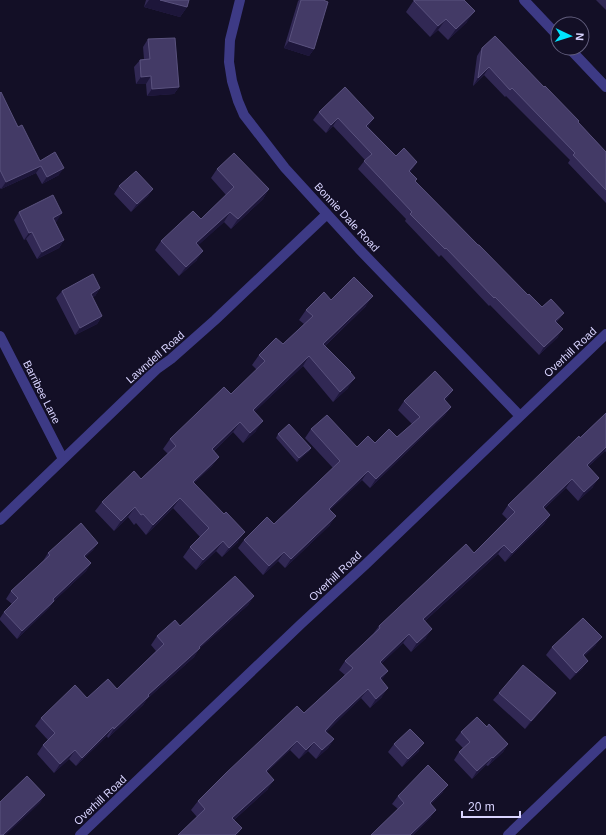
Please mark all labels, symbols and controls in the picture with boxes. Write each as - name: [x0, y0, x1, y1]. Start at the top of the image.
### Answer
- north arrow: [550, 16, 590, 56]
- text: N: [574, 32, 586, 41]
- street label: Bonnie Dale Road: [312, 180, 382, 254]
- street label: Overhill Road: [542, 325, 598, 379]
- street label: Lawndell Road: [124, 329, 186, 385]
- street label: Barribee Lane: [21, 358, 63, 426]
- street label: Overhill Road: [307, 549, 363, 603]
- street label: Overhill Road: [72, 773, 128, 827]
- scale bar: [462, 793, 520, 819]
- text: 20 m: [468, 800, 495, 814]

